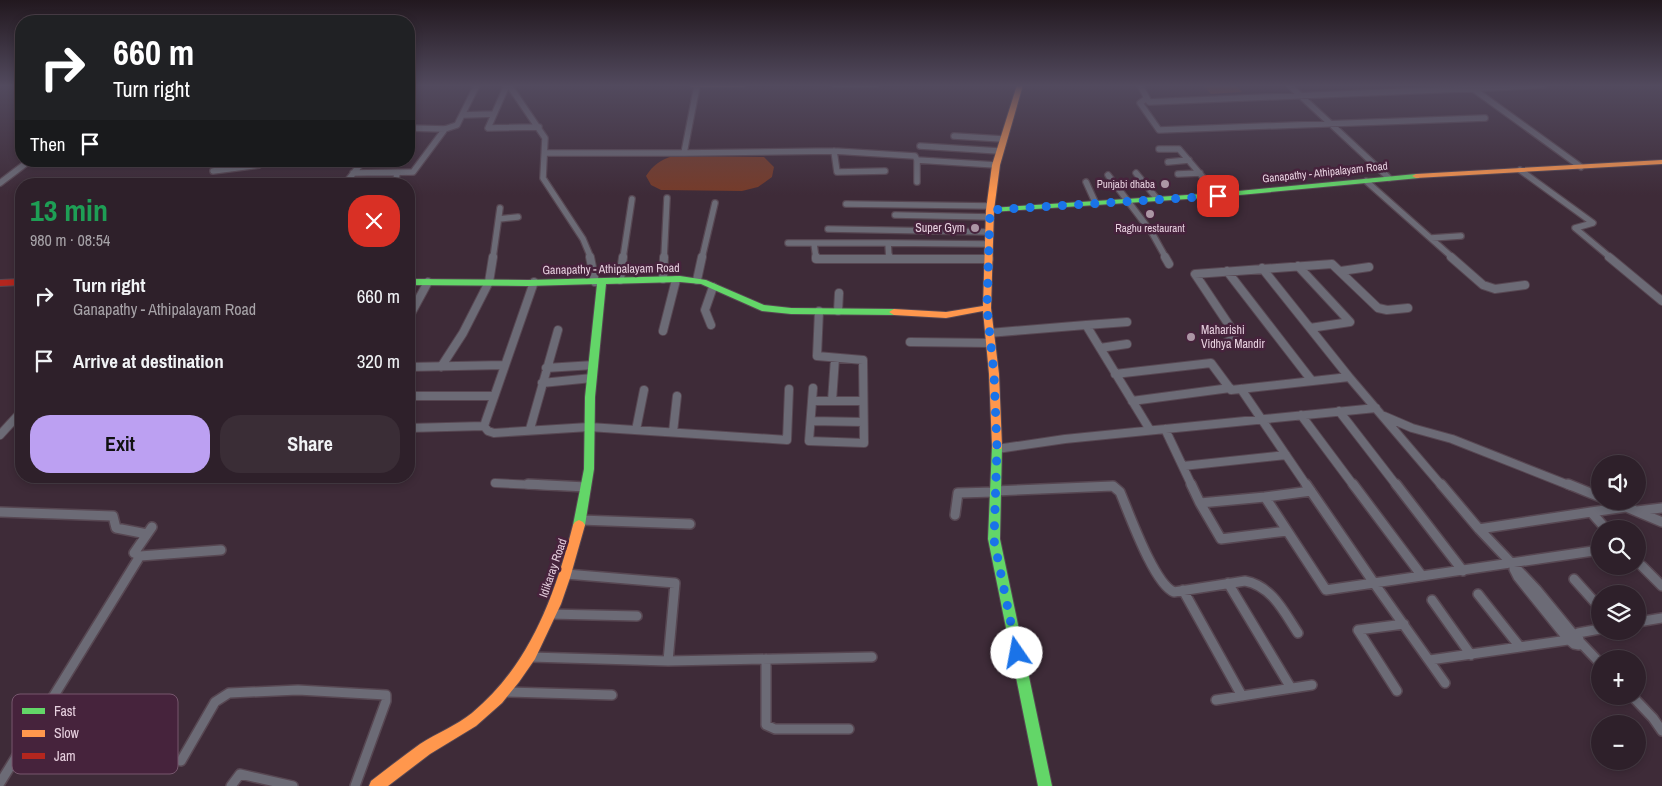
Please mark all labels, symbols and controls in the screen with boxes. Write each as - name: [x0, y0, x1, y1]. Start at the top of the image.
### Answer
- text: 660 m: [113, 29, 194, 76]
- icon: right: [30, 35, 95, 100]
- text: Turn right: [113, 74, 190, 104]
- icon: arrive: [76, 130, 104, 158]
- text: Then: [30, 131, 66, 157]
- street label: Ganapathy - Athipalayam Road: [1262, 158, 1388, 186]
- pin: [1197, 175, 1239, 217]
- place label: Punjabi dhaba: [1097, 177, 1155, 191]
- marker: Punjabi dhaba: [1159, 178, 1171, 190]
- icon: arrive: [1204, 182, 1232, 210]
- text: 13 min: [30, 190, 108, 230]
- button: close: [348, 195, 400, 247]
- marker: Raghu restaurant: [1144, 208, 1156, 220]
- place label: Super Gym: [915, 220, 965, 236]
- place label: Raghu restaurant: [1115, 221, 1185, 235]
- marker: Super Gym: [969, 222, 981, 234]
- text: 980 m · 08:54: [30, 229, 110, 251]
- street label: Ganapathy - Athipalayam Road: [542, 260, 680, 278]
- text: Turn right: [73, 272, 145, 298]
- icon: right: [30, 282, 58, 310]
- text: 660 m: [357, 283, 400, 309]
- text: Ganapathy - Athipalayam Road: [73, 298, 256, 320]
- place label: Maharishi Vidhya Mandir: [1201, 322, 1266, 352]
- marker: Maharishi Vidhya Mandir: [1185, 331, 1197, 343]
- icon: arrive: [30, 347, 58, 375]
- text: Arrive at destination: [73, 348, 224, 374]
- text: 320 m: [357, 348, 400, 374]
- button: Exit: [30, 415, 210, 473]
- button: Share: [220, 415, 400, 473]
- map controls: [1591, 455, 1646, 770]
- button: sound: [1591, 455, 1646, 510]
- button: search: [1591, 520, 1646, 575]
- street label: Idikaray Road: [535, 536, 571, 600]
- button: layers: [1591, 585, 1646, 640]
- position arrow: [990, 626, 1042, 678]
- button: +: [1591, 650, 1646, 705]
- legend: [12, 694, 178, 774]
- text: Fast: [54, 702, 76, 720]
- button: −: [1591, 715, 1646, 770]
- text: Slow: [54, 724, 80, 742]
- text: Jam: [54, 747, 76, 765]

